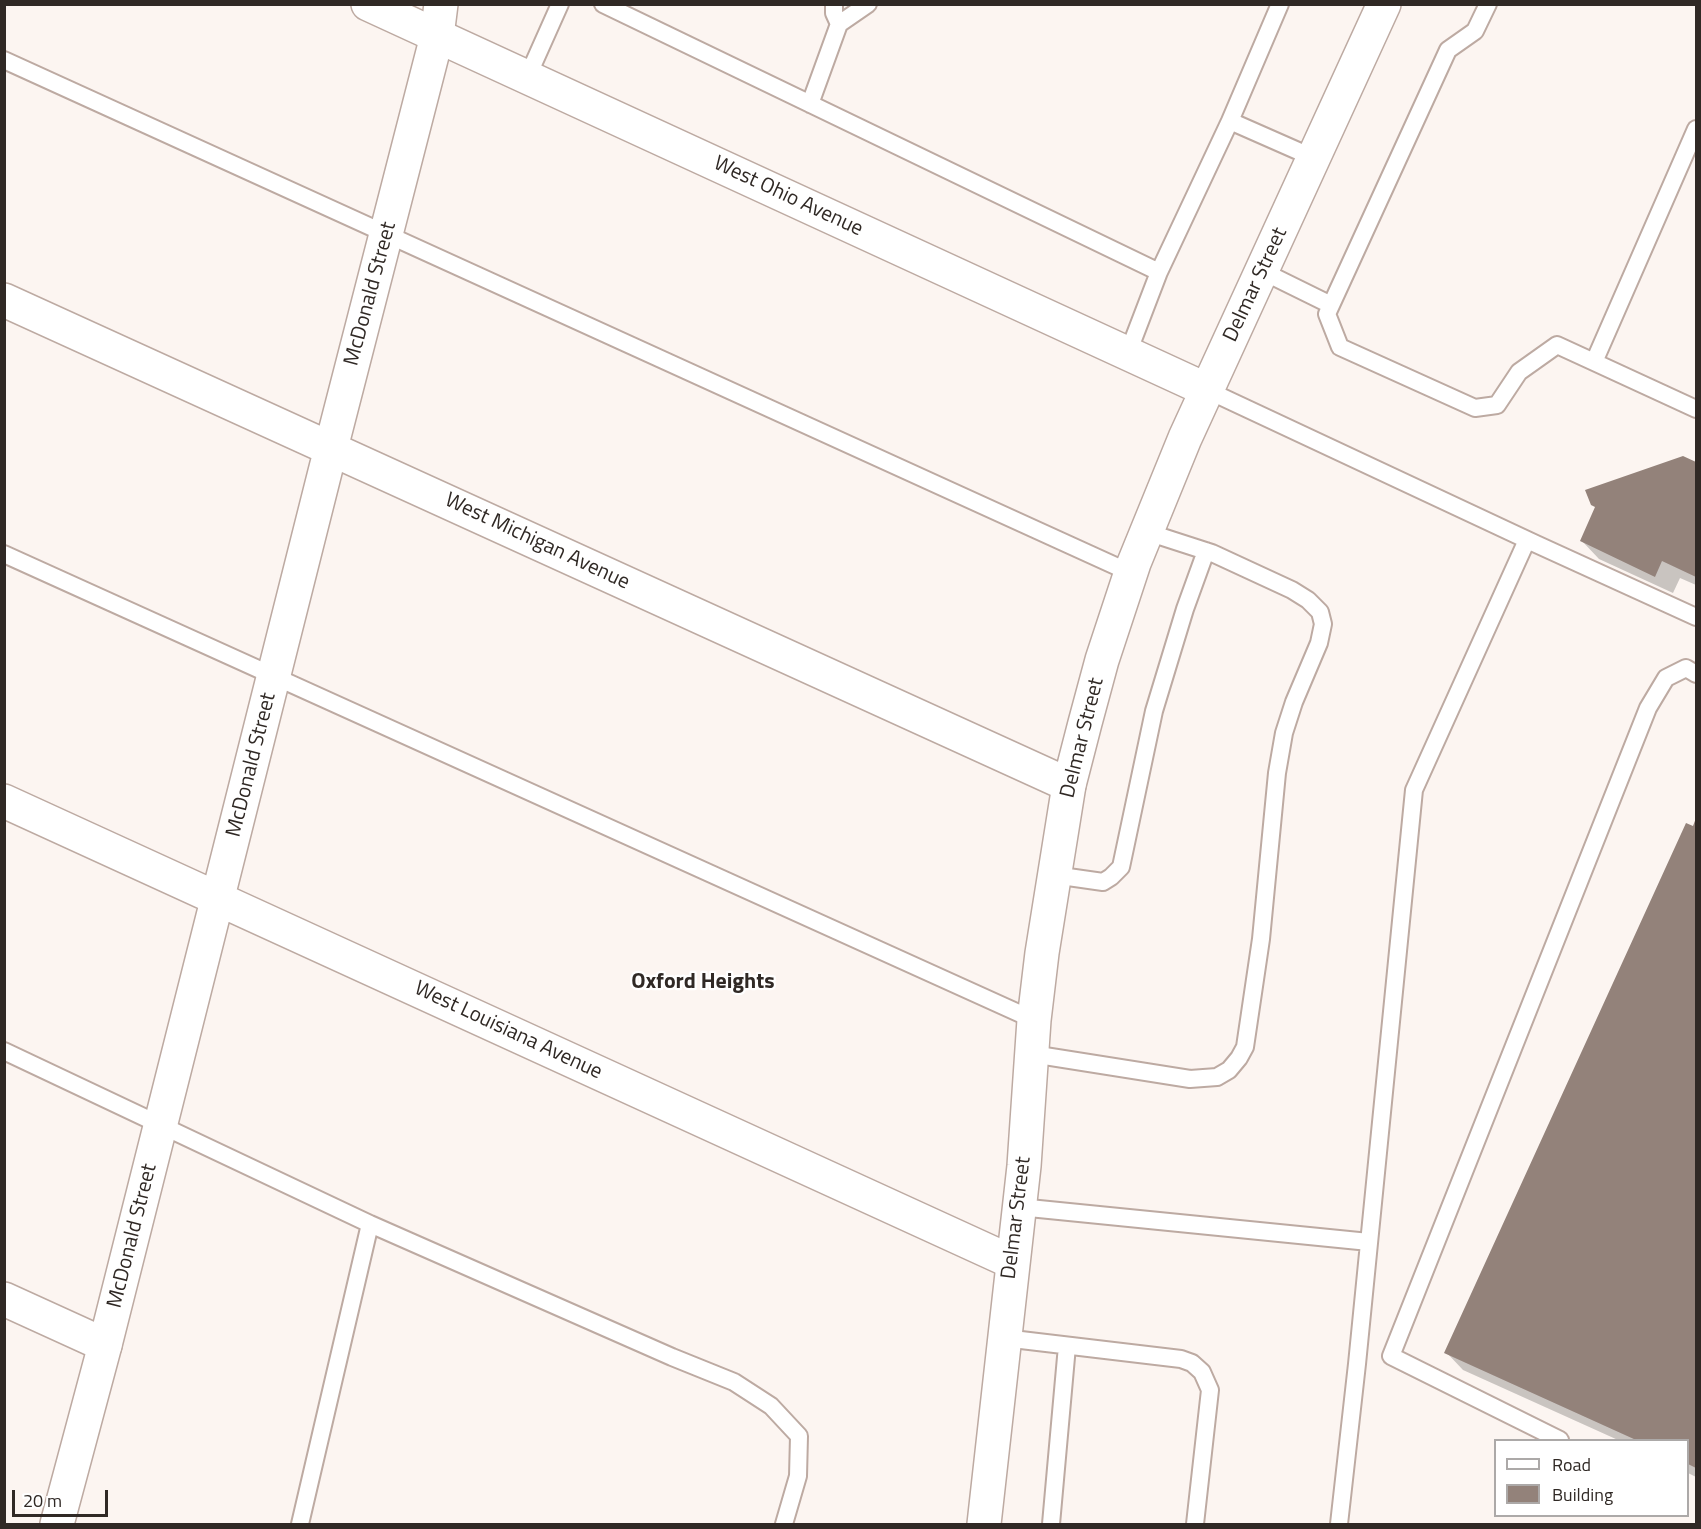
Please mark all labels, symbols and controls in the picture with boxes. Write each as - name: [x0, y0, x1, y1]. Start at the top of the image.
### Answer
- street label: West Ohio Avenue: [709, 151, 867, 243]
- street label: McDonald Street: [340, 219, 402, 369]
- street label: Delmar Street: [1219, 224, 1293, 346]
- street label: West Michigan Avenue: [441, 488, 633, 596]
- street label: Delmar Street: [1056, 675, 1110, 801]
- street label: McDonald Street: [222, 690, 282, 840]
- district label: Oxford Heights: [631, 970, 775, 996]
- street label: West Louisiana Avenue: [410, 976, 606, 1086]
- street label: Delmar Street: [997, 1155, 1037, 1281]
- street label: McDonald Street: [103, 1161, 163, 1311]
- legend: [1494, 1439, 1689, 1517]
- text: Road: [1552, 1451, 1591, 1478]
- scale bar: [15, 1478, 111, 1516]
- text: Building: [1552, 1481, 1613, 1508]
- text: 20 m: [23, 1487, 62, 1514]

